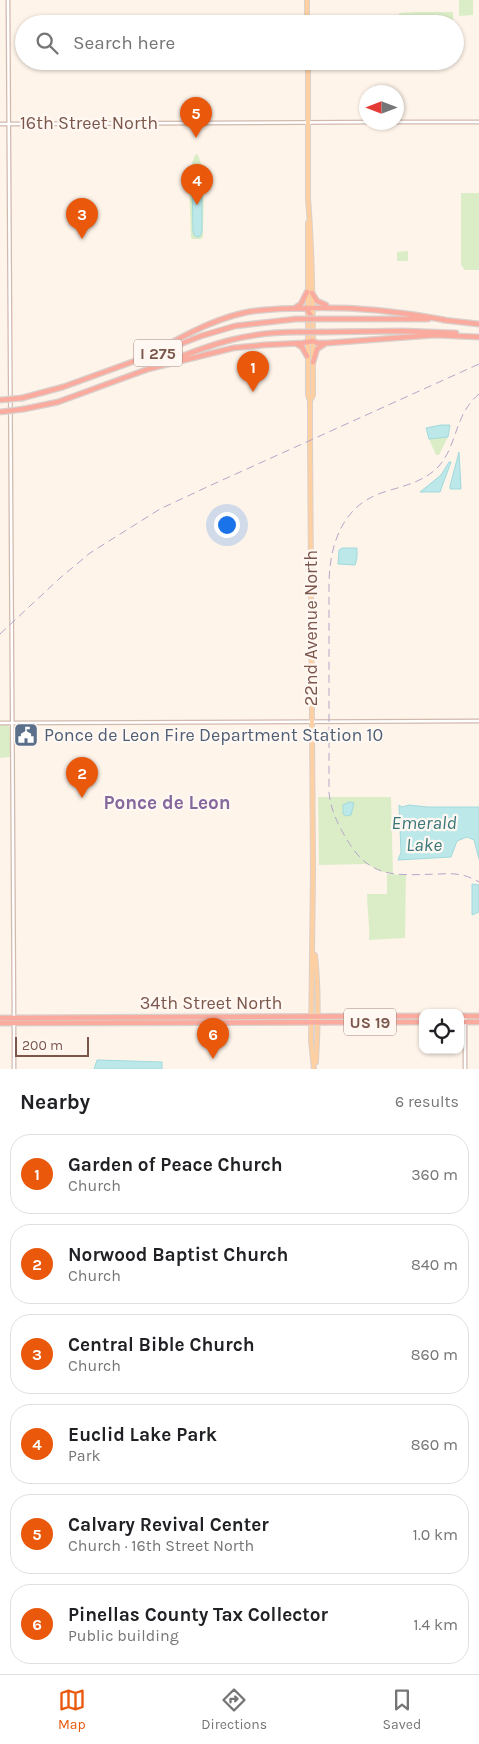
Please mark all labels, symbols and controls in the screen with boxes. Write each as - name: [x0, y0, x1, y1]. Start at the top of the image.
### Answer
- search box: [15, 15, 464, 70]
- icon: search: [33, 29, 61, 57]
- text: Search here: [73, 32, 175, 54]
- north arrow: [359, 85, 404, 130]
- pin: 5: [180, 97, 212, 138]
- street label: 16th Street North: [20, 112, 158, 134]
- pin: 4: [181, 164, 213, 205]
- pin: 3: [66, 198, 98, 239]
- road number: I 275: [134, 339, 182, 366]
- pin: 1: [237, 351, 269, 392]
- your location: [214, 512, 240, 538]
- street label: 22nd Avenue North: [300, 550, 322, 706]
- public building icon: Ponce de Leon Fire Department Station 10: [13, 722, 39, 748]
- place label: Ponce de Leon Fire Department Station 10: [44, 724, 383, 746]
- pin: 2: [66, 757, 98, 798]
- district label: Ponce de Leon: [103, 792, 231, 814]
- water label: Emerald Lake: [391, 812, 457, 856]
- street label: 34th Street North: [140, 992, 282, 1014]
- road number: US 19: [344, 1009, 396, 1036]
- map controls: [419, 1009, 464, 1054]
- button: locate: [419, 1009, 464, 1054]
- pin: 6: [197, 1018, 229, 1059]
- scale bar: [15, 1034, 89, 1057]
- text: 200 m: [22, 1037, 63, 1054]
- text: Nearby: [20, 1090, 90, 1114]
- text: 6 results: [395, 1092, 459, 1111]
- text: Garden of Peace Church: [68, 1154, 283, 1176]
- text: 1: [34, 1165, 40, 1184]
- text: 360 m: [411, 1165, 458, 1184]
- text: Church: [68, 1176, 121, 1195]
- text: Norwood Baptist Church: [68, 1244, 288, 1266]
- text: 2: [32, 1255, 42, 1274]
- text: 840 m: [411, 1255, 458, 1274]
- text: Church: [68, 1266, 121, 1285]
- text: Central Bible Church: [68, 1334, 255, 1356]
- text: 3: [32, 1345, 42, 1364]
- text: 860 m: [411, 1345, 458, 1364]
- text: Church: [68, 1356, 121, 1375]
- text: Euclid Lake Park: [68, 1424, 217, 1446]
- text: 4: [32, 1435, 42, 1454]
- text: 860 m: [411, 1435, 458, 1454]
- text: Park: [68, 1446, 100, 1465]
- text: Calvary Revival Center: [68, 1514, 269, 1536]
- text: 5: [32, 1525, 42, 1544]
- text: 1.0 km: [413, 1525, 458, 1544]
- text: Church · 16th Street North: [68, 1536, 254, 1555]
- text: Pinellas County Tax Collector: [68, 1604, 328, 1626]
- text: 6: [32, 1615, 42, 1634]
- text: 1.4 km: [413, 1615, 458, 1634]
- text: Public building: [68, 1626, 179, 1645]
- tab: Map: [58, 1686, 86, 1733]
- tab: Directions: [201, 1686, 267, 1733]
- tab: Saved: [383, 1686, 421, 1733]

